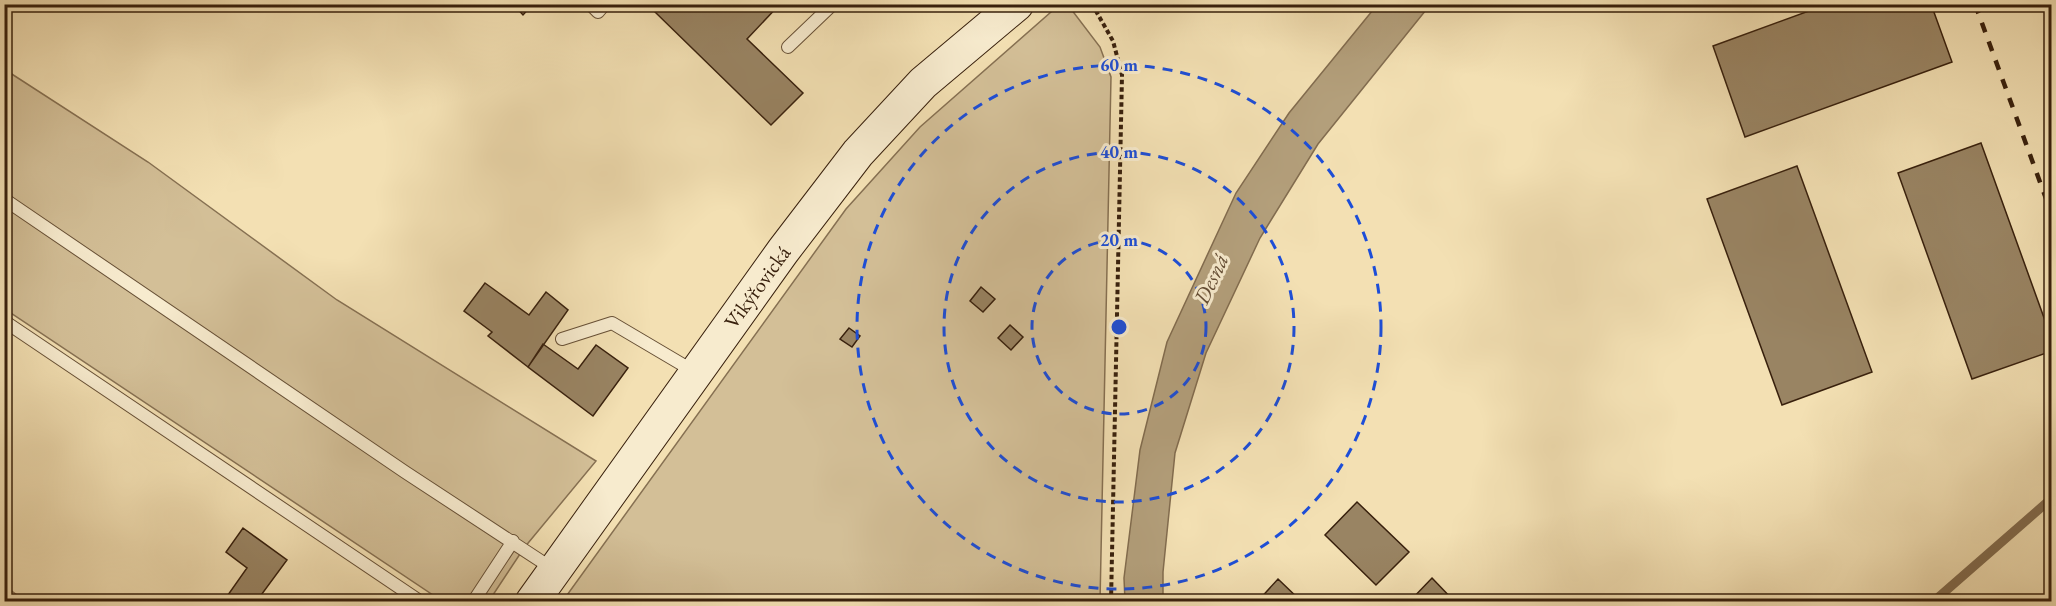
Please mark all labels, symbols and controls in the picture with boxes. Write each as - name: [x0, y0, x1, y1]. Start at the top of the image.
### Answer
- text: 60 m: [1100, 53, 1138, 76]
- text: 40 m: [1100, 140, 1138, 163]
- text: 20 m: [1100, 228, 1138, 251]
- street label: Vikýřovická: [718, 240, 797, 334]
- water label: Desná: [1186, 249, 1235, 310]
- centre of rings: [1109, 317, 1129, 337]

